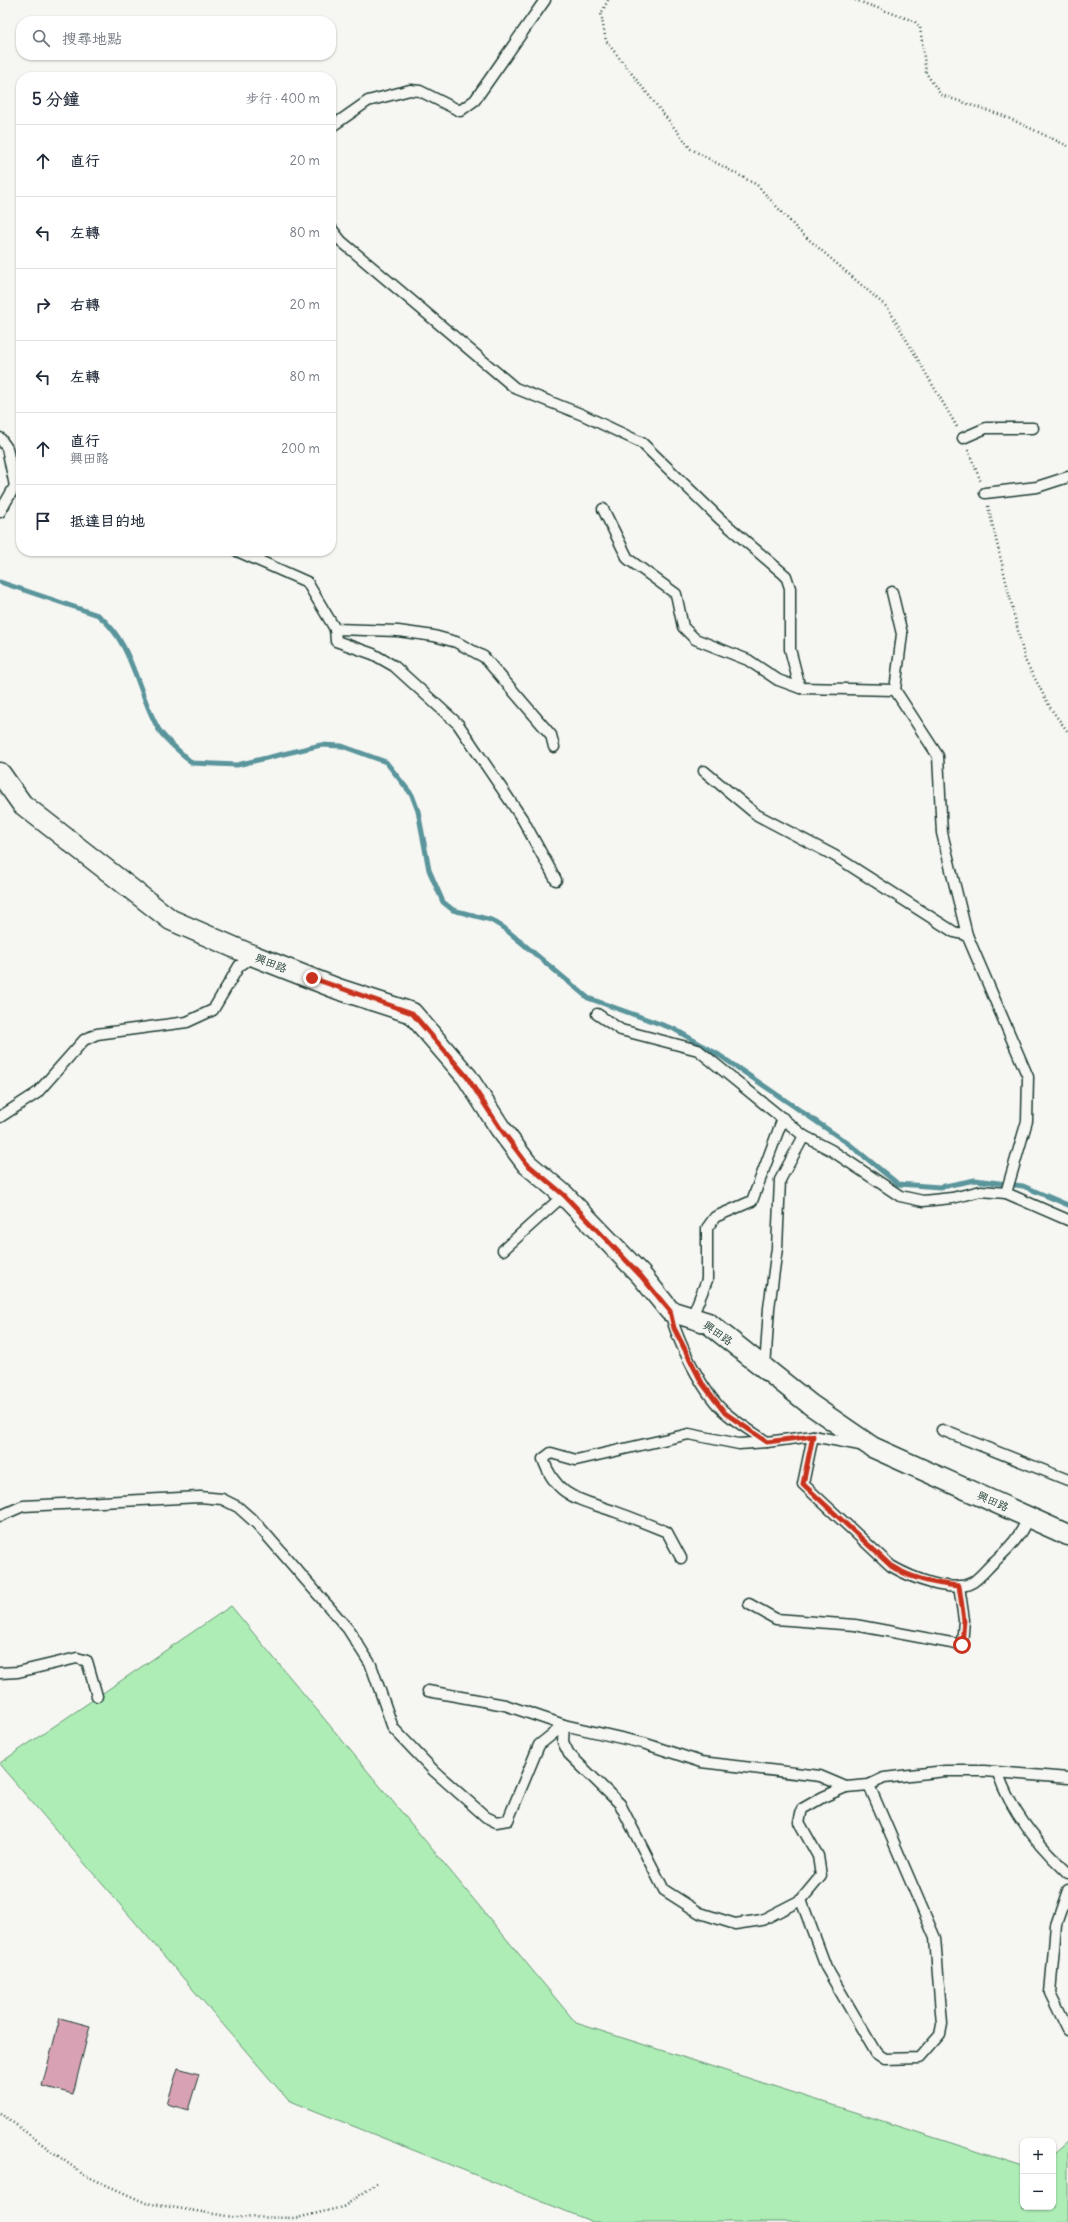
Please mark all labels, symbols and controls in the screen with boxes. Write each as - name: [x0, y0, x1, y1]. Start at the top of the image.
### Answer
- search box: [16, 16, 336, 60]
- icon: search: [30, 27, 52, 49]
- text: 搜尋地點: [62, 29, 122, 48]
- text: 5 分鐘: [32, 88, 80, 110]
- text: 步行 · 400 m: [246, 90, 320, 107]
- icon: ahead: [32, 150, 54, 172]
- text: 直行: [70, 151, 100, 170]
- text: 20 m: [290, 152, 320, 169]
- icon: left: [32, 222, 54, 244]
- text: 左轉: [70, 223, 100, 242]
- text: 80 m: [289, 224, 320, 241]
- icon: right: [32, 294, 54, 316]
- text: 右轉: [70, 295, 100, 314]
- text: 20 m: [290, 296, 320, 313]
- icon: left: [32, 366, 54, 388]
- text: 左轉: [70, 367, 100, 386]
- text: 80 m: [289, 368, 320, 385]
- text: 直行: [70, 431, 100, 450]
- icon: ahead: [32, 438, 54, 460]
- text: 200 m: [281, 440, 320, 457]
- text: 興田路: [70, 450, 109, 467]
- icon: arrive: [32, 510, 54, 532]
- text: 抵達目的地: [70, 511, 145, 530]
- street label: 興田路: [253, 951, 289, 975]
- route end: [303, 969, 321, 987]
- street label: 興田路: [700, 1318, 736, 1348]
- street label: 興田路: [975, 1488, 1011, 1514]
- route start: [953, 1636, 971, 1654]
- map controls: [1020, 2138, 1056, 2210]
- button: +: [1020, 2138, 1056, 2174]
- button: −: [1020, 2174, 1056, 2210]

